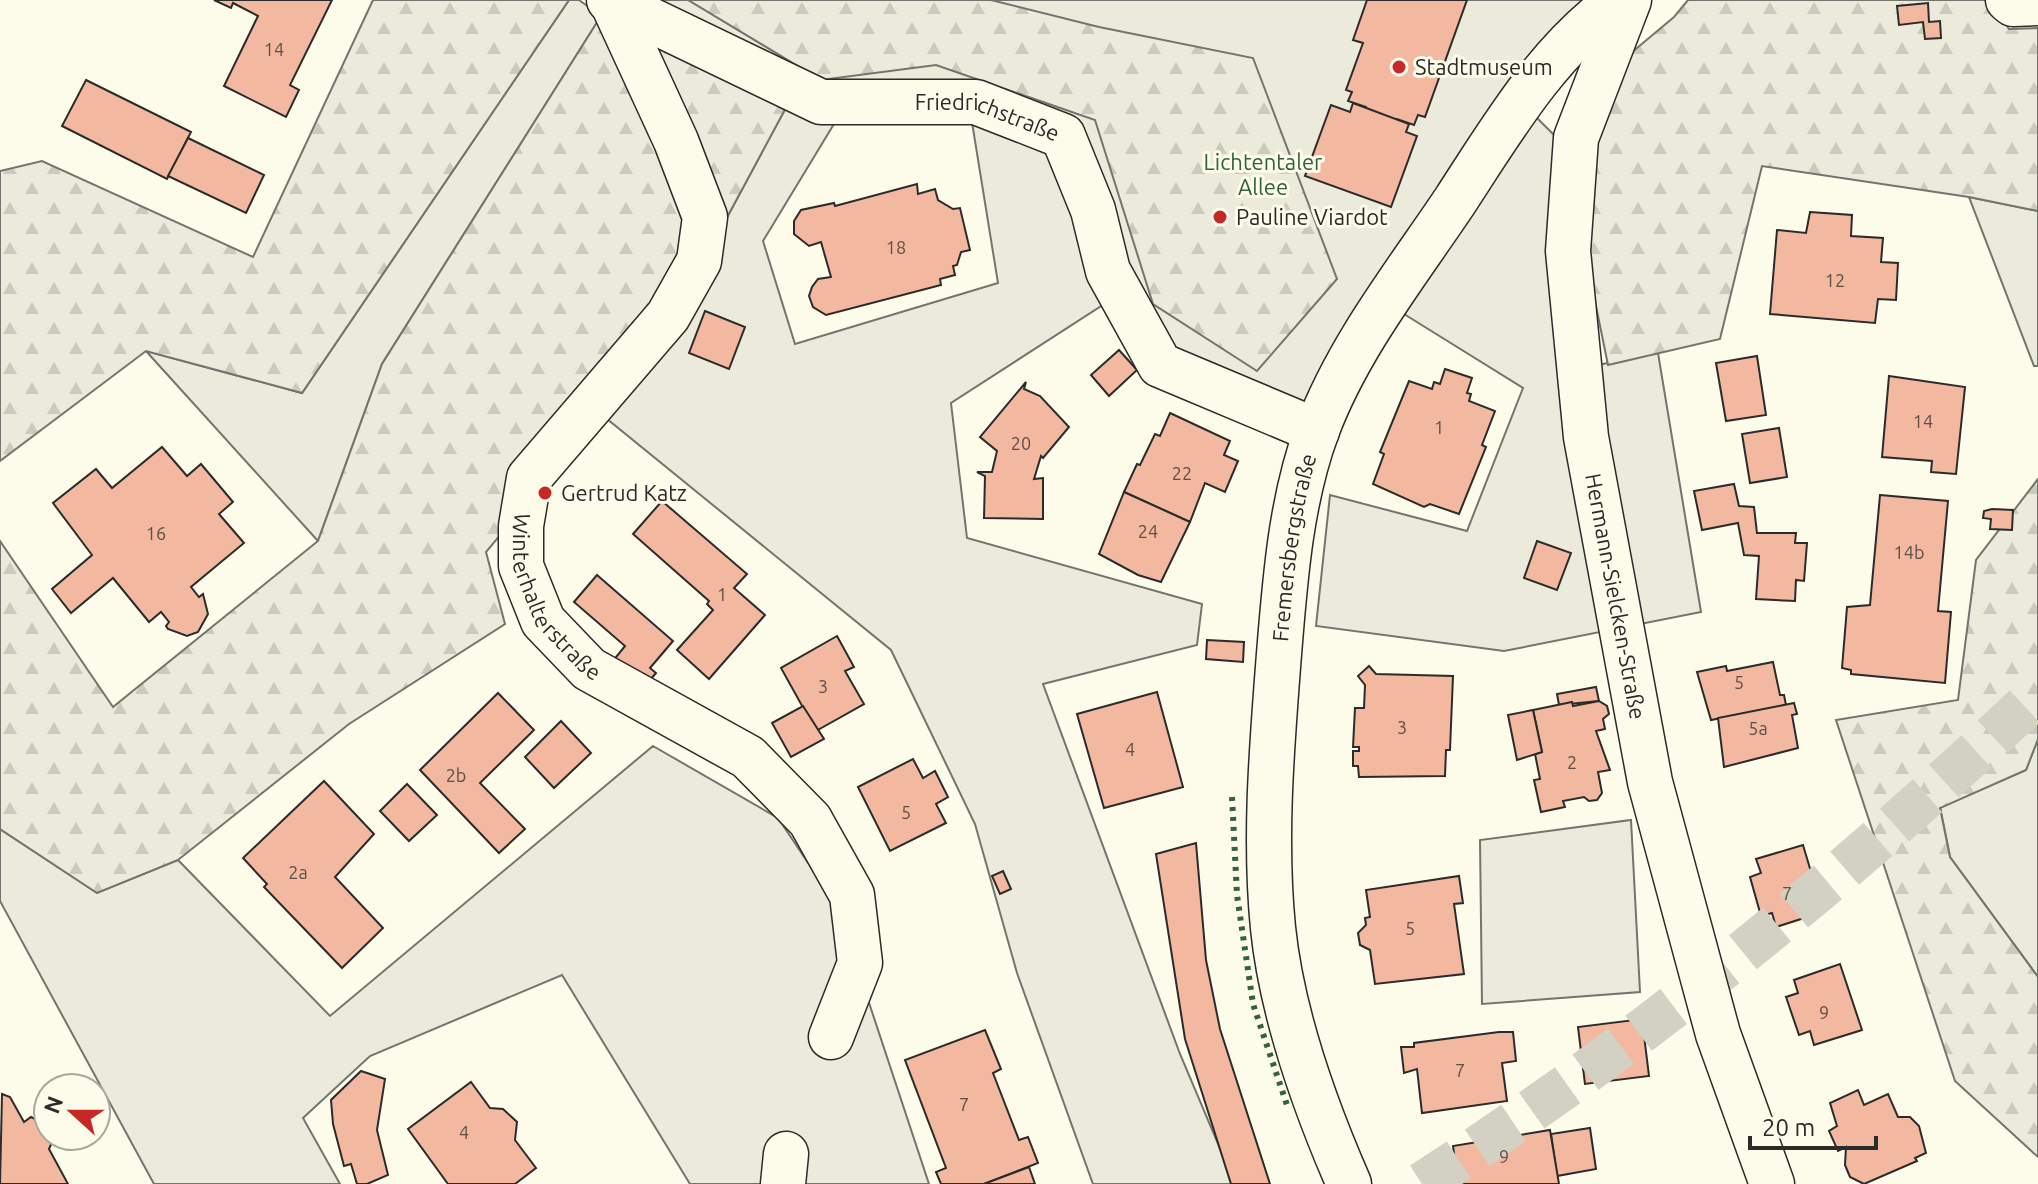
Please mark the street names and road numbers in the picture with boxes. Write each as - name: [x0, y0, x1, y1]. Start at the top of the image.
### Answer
- street label: Friedrichstraße: [915, 89, 1063, 145]
- street label: Fremersbergstraße: [1267, 450, 1320, 643]
- street label: Hermann-Sielcken-Straße: [1581, 471, 1651, 721]
- street label: Winterhalterstraße: [508, 511, 605, 685]

